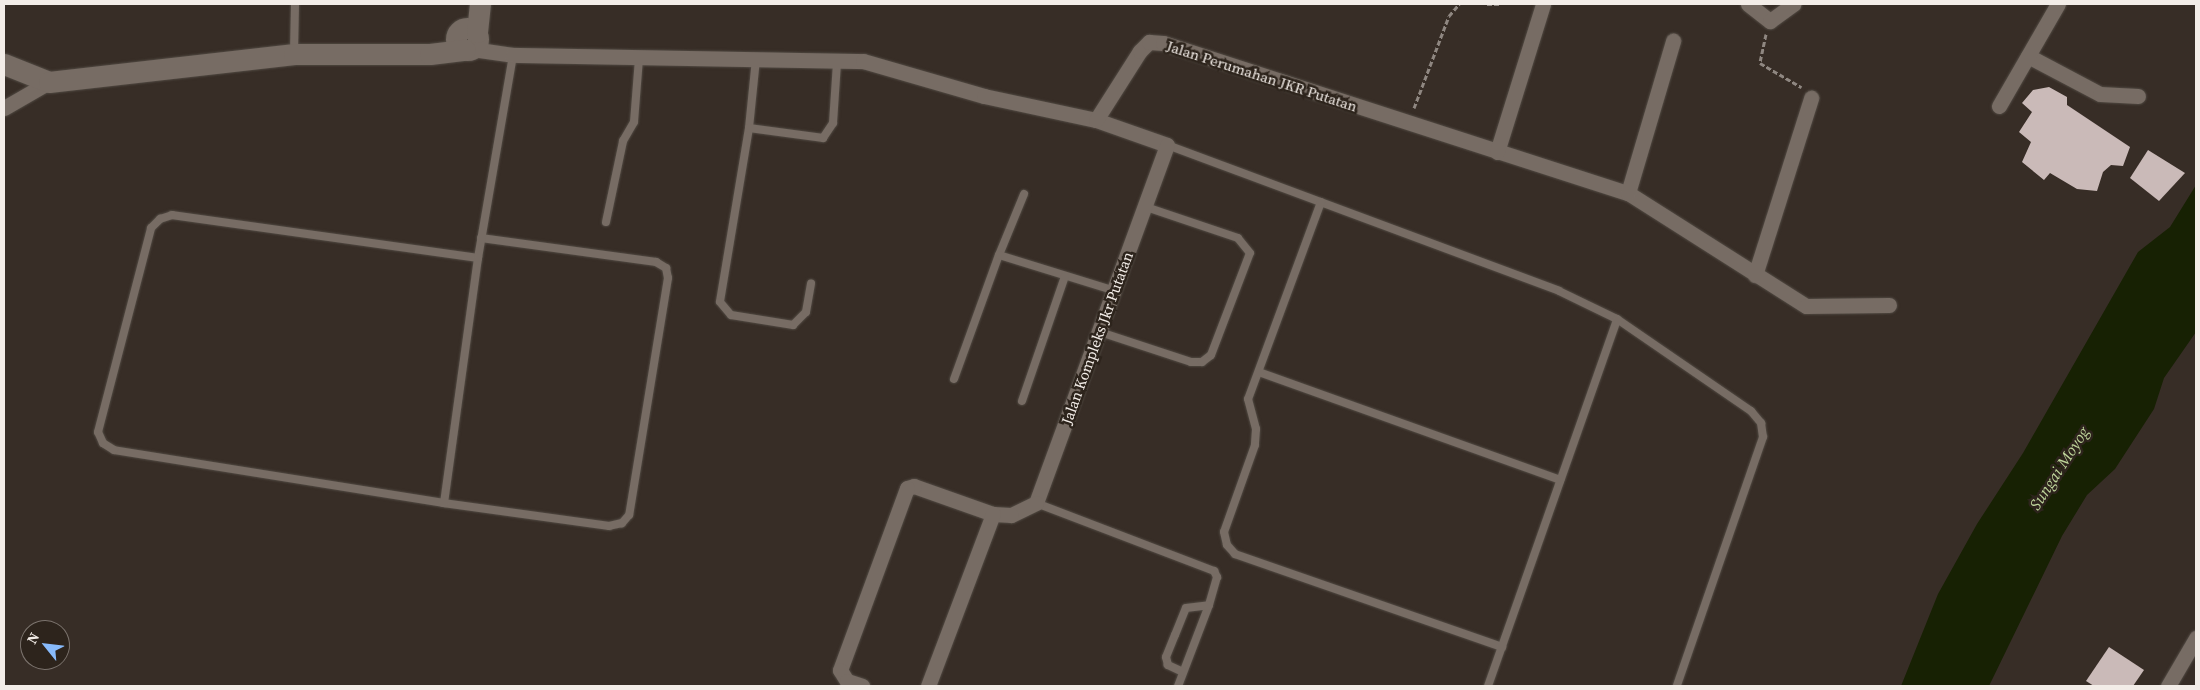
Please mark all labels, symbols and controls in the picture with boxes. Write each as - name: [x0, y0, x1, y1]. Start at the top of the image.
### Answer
- street label: Jalan Perumahan JKR Putatan: [1164, 37, 1360, 115]
- street label: Jalan Kompleks Jkr Putatan: [1057, 249, 1137, 427]
- water label: Sungai Moyog: [2025, 423, 2093, 513]
- north arrow: [20, 620, 70, 670]
- text: N: [22, 629, 44, 648]

